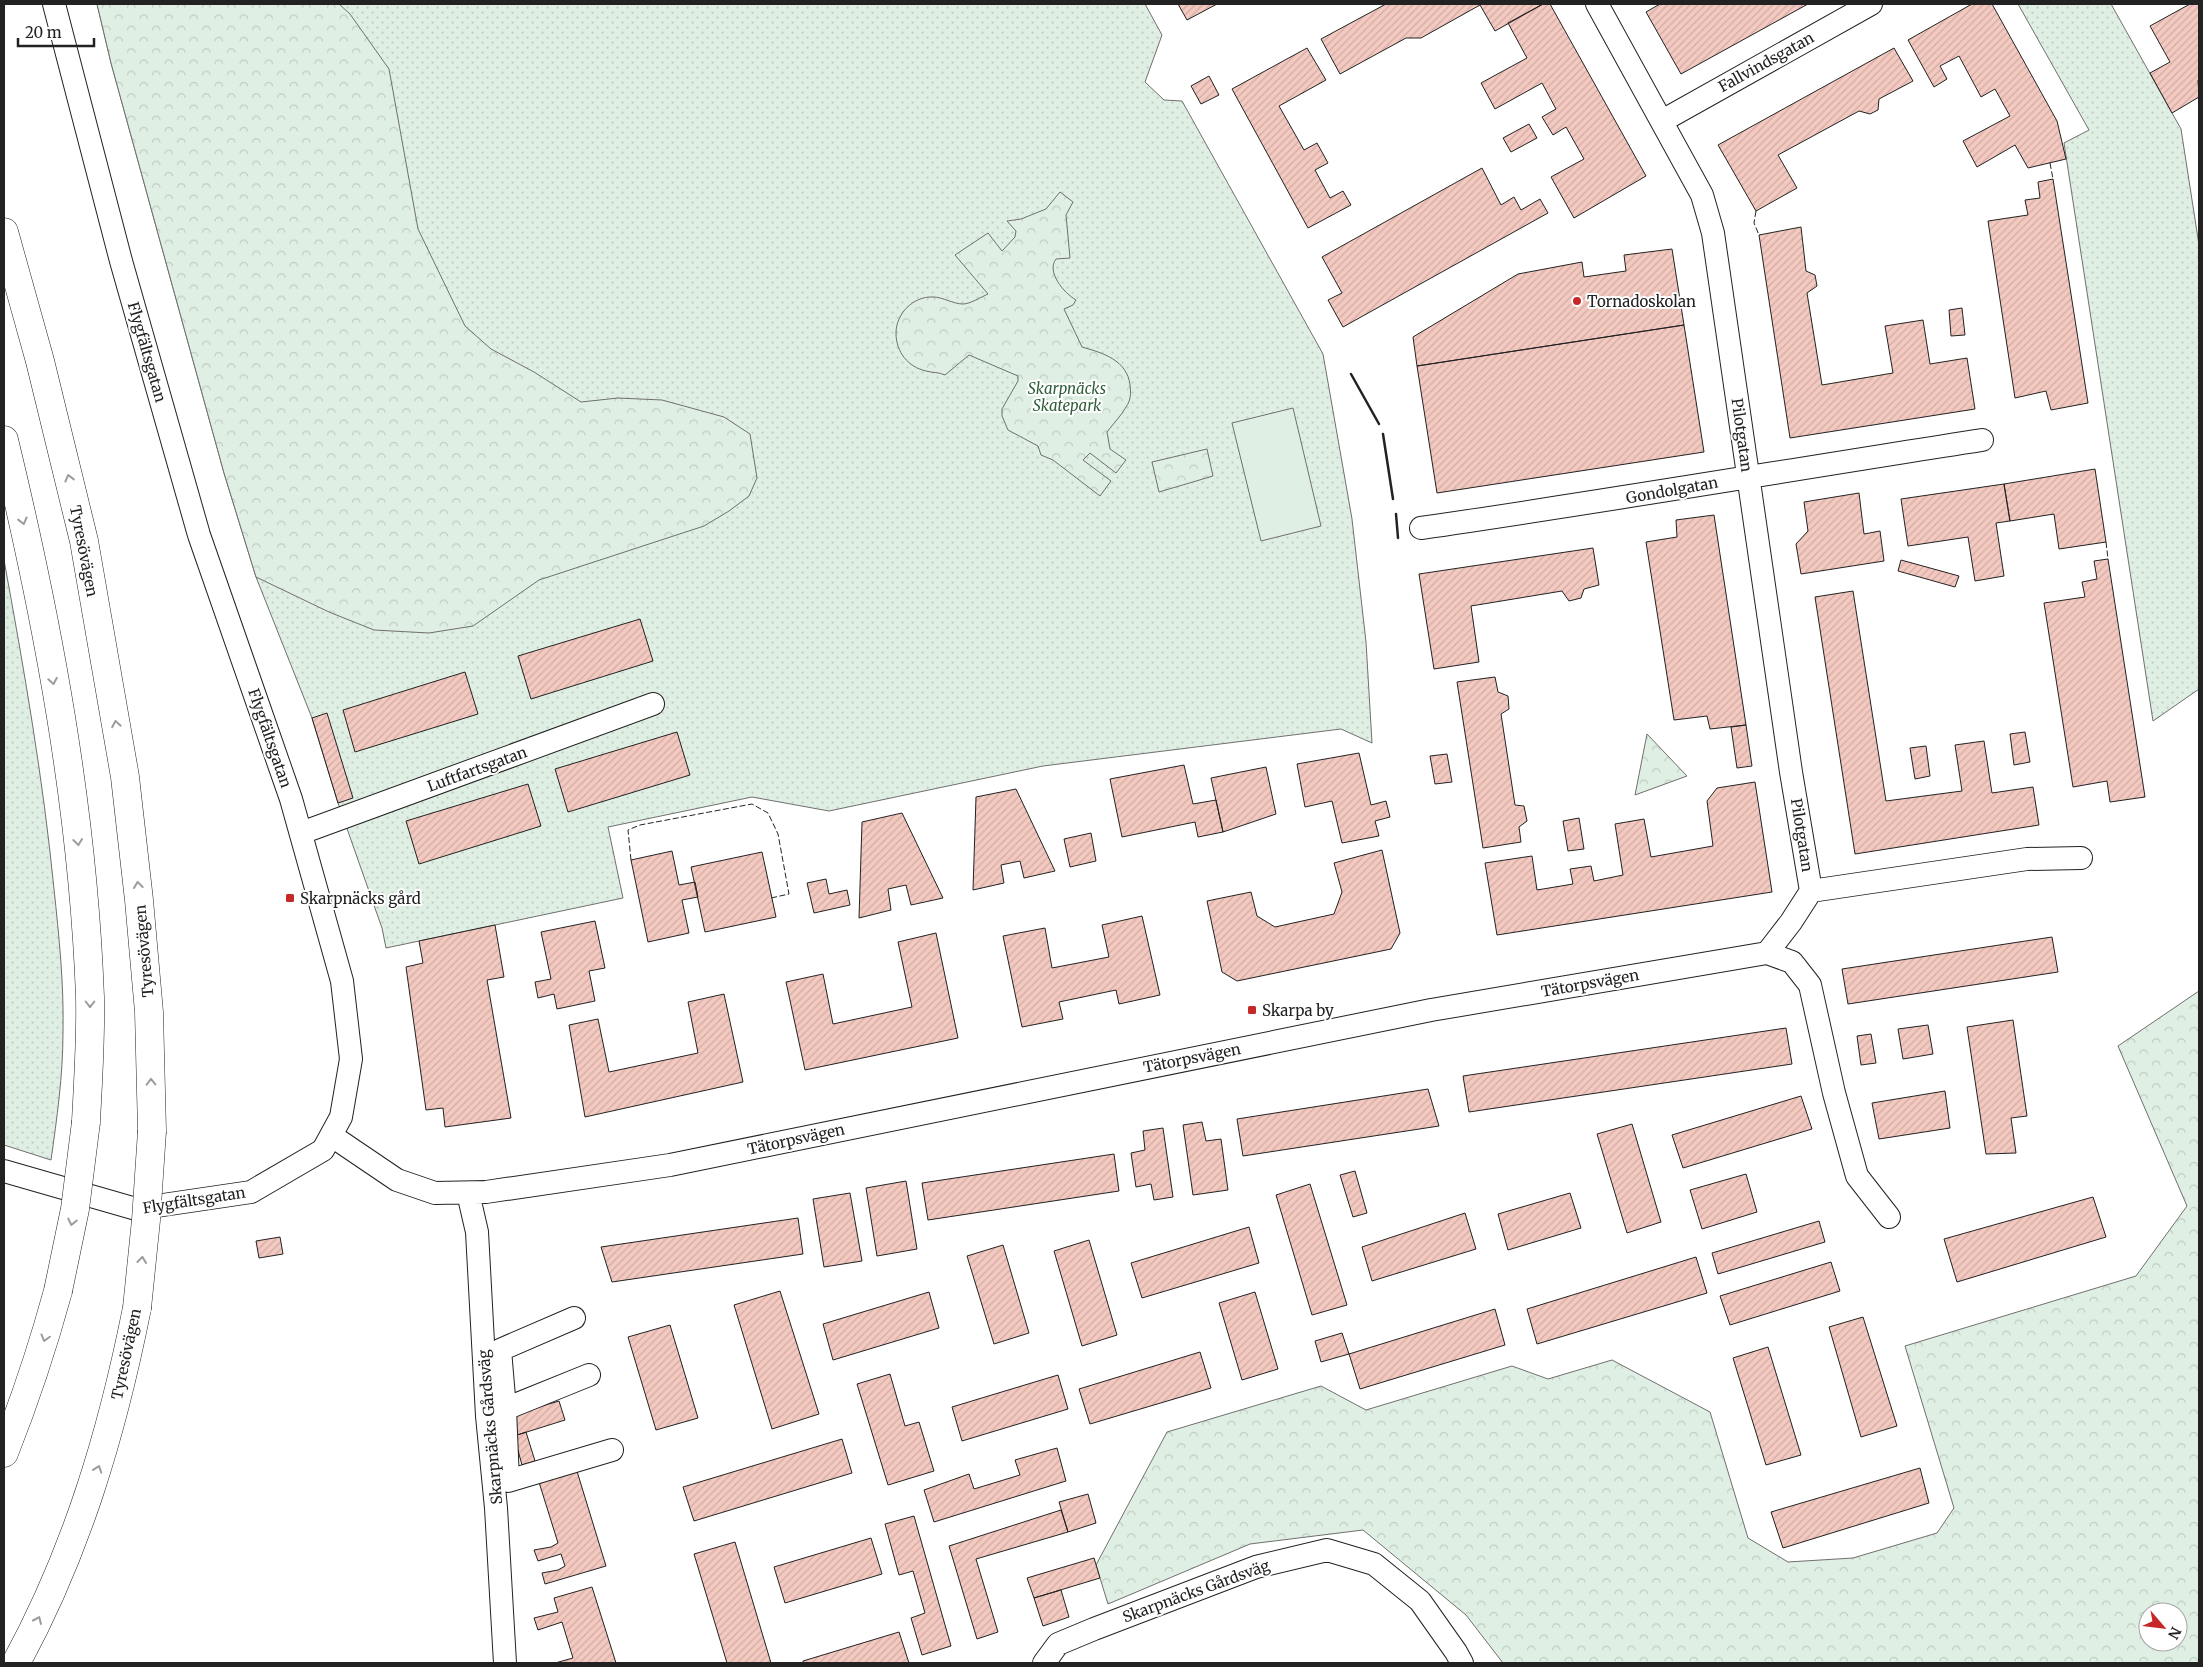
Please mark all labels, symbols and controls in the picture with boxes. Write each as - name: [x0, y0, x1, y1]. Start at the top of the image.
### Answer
- scale bar: [18, 15, 94, 47]
- text: 20 m: [25, 23, 62, 42]
- street label: Fallvindsgatan: [1715, 28, 1817, 96]
- place label: Tornadoskolan: [1587, 292, 1696, 311]
- marker: Tornadoskolan: [1571, 295, 1583, 307]
- street label: Flygfältsgatan: [124, 300, 170, 405]
- park label: Skarpnäcks Skatepark: [1028, 379, 1106, 415]
- street label: Pilotgatan: [1727, 397, 1757, 473]
- street label: Gondolgatan: [1625, 473, 1720, 507]
- one-way arrow: [64, 474, 75, 483]
- street label: Tyresövägen: [66, 504, 102, 598]
- one-way arrow: [18, 517, 28, 525]
- one-way arrow: [48, 677, 58, 685]
- street label: Flygfältsgatan: [244, 686, 296, 790]
- one-way arrow: [111, 720, 121, 728]
- street label: Luftfartsgatan: [424, 742, 530, 796]
- street label: Pilotgatan: [1787, 797, 1817, 873]
- one-way arrow: [72, 838, 83, 846]
- one-way arrow: [133, 881, 144, 889]
- place label: Skarpnäcks gård: [300, 889, 421, 908]
- marker: Skarpnäcks gård: [284, 892, 296, 904]
- street label: Tyresövägen: [130, 904, 158, 998]
- street label: Tätorpsvägen: [1540, 965, 1640, 1001]
- one-way arrow: [85, 1000, 95, 1008]
- place label: Skarpa by: [1262, 1001, 1334, 1020]
- marker: Skarpa by: [1246, 1004, 1258, 1016]
- street label: Tätorpsvägen: [1142, 1039, 1242, 1077]
- one-way arrow: [145, 1078, 156, 1086]
- street label: Tätorpsvägen: [746, 1119, 846, 1159]
- street label: Flygfältsgatan: [141, 1182, 247, 1217]
- one-way arrow: [67, 1218, 78, 1227]
- one-way arrow: [136, 1255, 147, 1263]
- street label: Tyresövägen: [107, 1307, 145, 1401]
- one-way arrow: [40, 1333, 51, 1342]
- street label: Skarpnäcks Gårdsväg: [474, 1349, 506, 1505]
- one-way arrow: [92, 1465, 102, 1474]
- street label: Skarpnäcks Gårdsväg: [1120, 1556, 1272, 1626]
- north arrow: [2138, 1602, 2188, 1652]
- one-way arrow: [32, 1616, 43, 1625]
- text: N: [2164, 1624, 2185, 1642]

